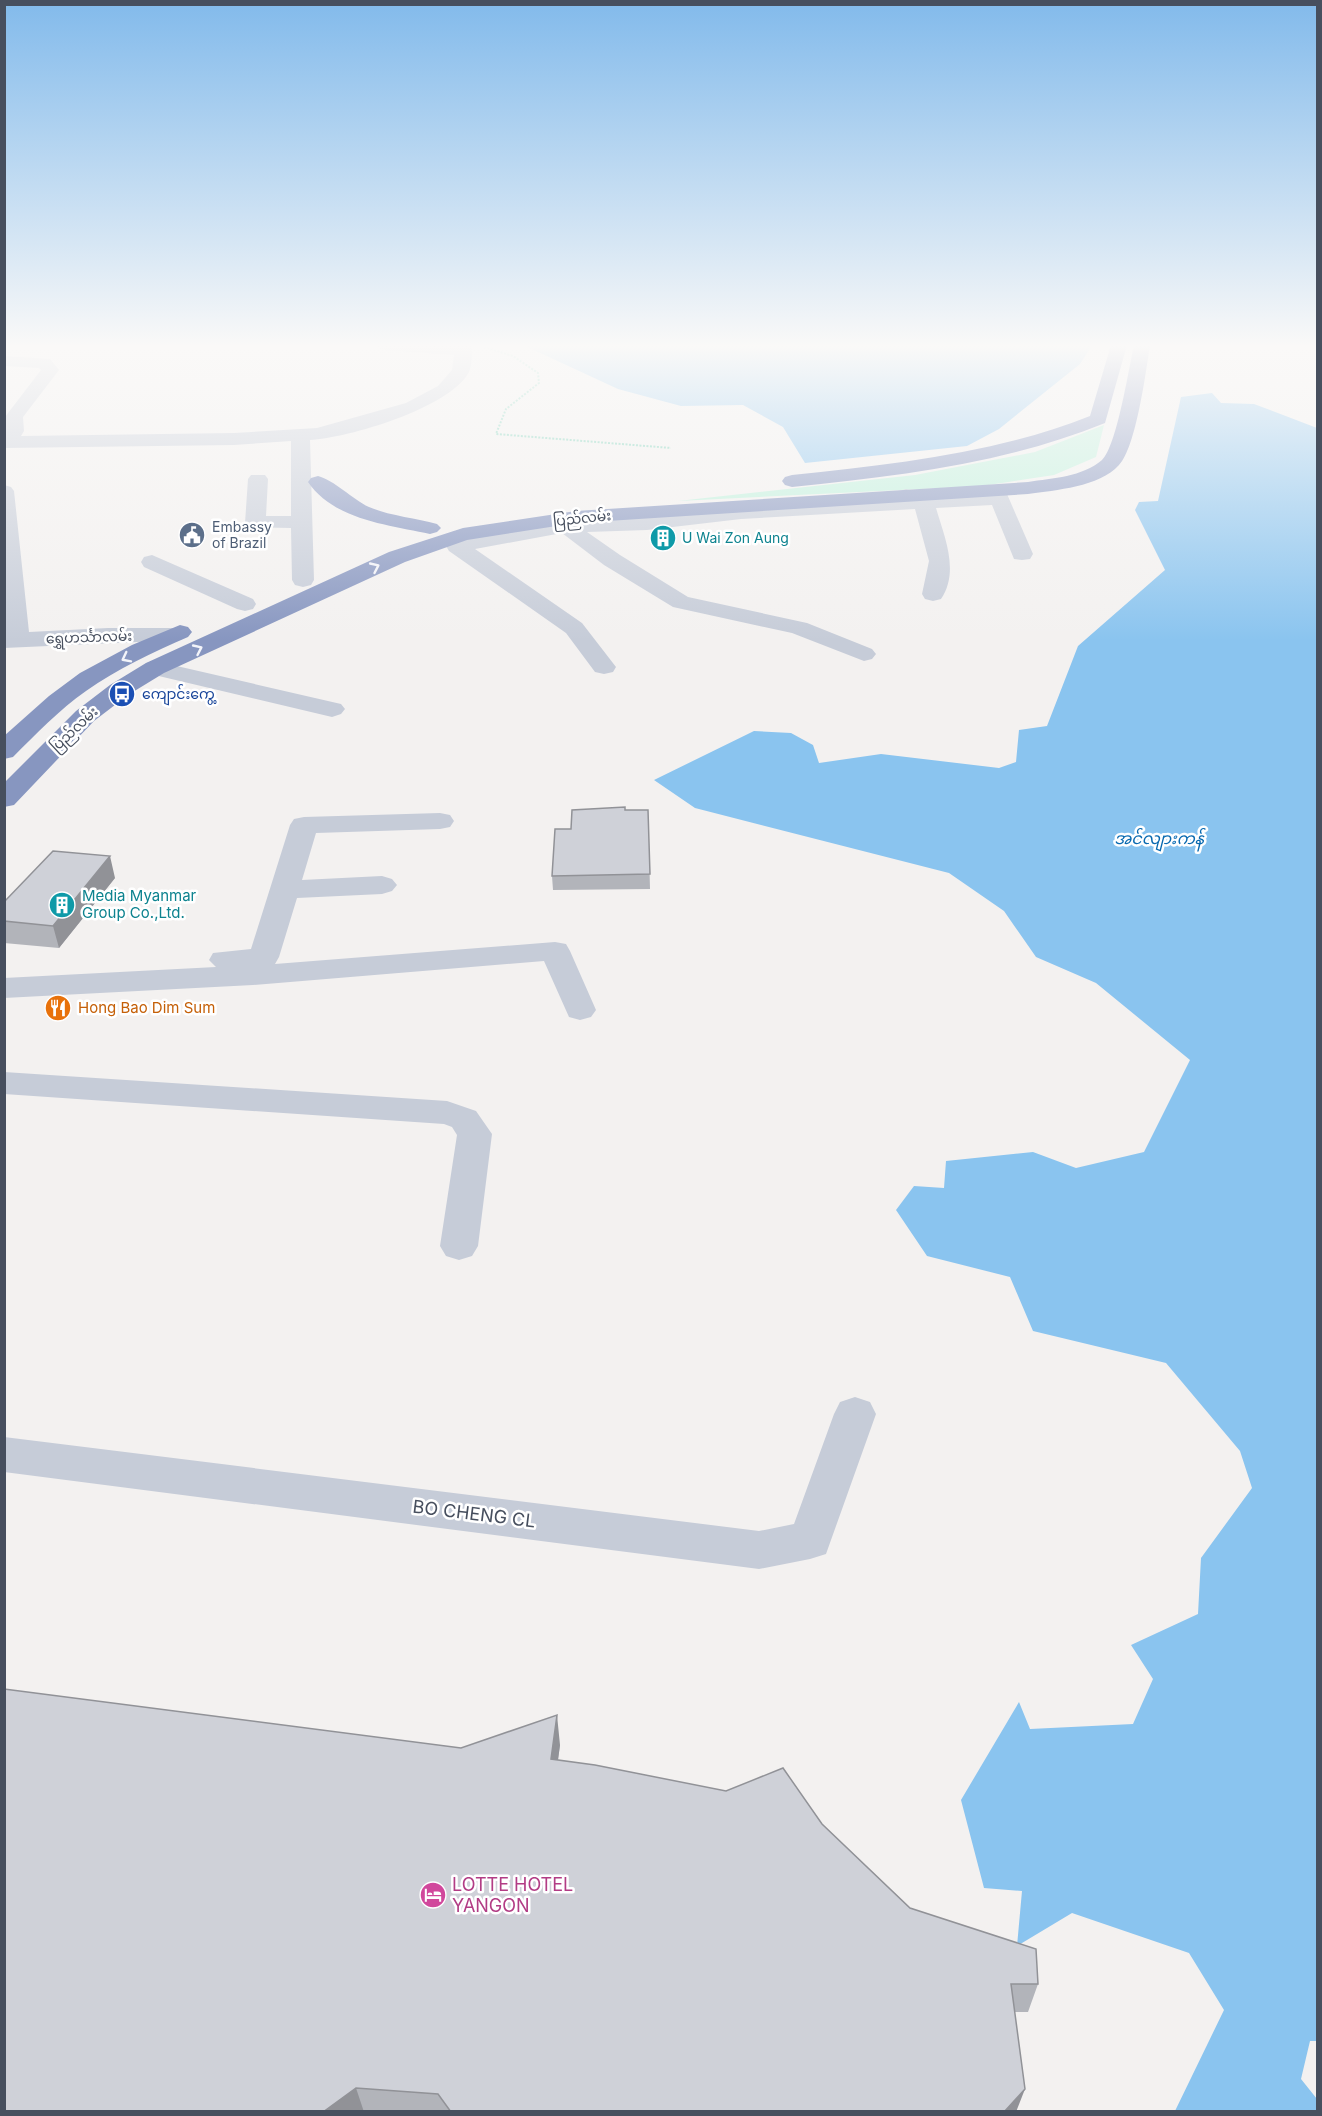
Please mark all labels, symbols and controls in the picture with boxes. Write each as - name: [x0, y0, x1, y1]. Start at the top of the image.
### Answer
- street label: ပြည်လမ်း: [552, 505, 612, 533]
- place label: Embassy of Brazil: [212, 518, 272, 551]
- public building icon: Embassy of Brazil: [177, 520, 207, 550]
- building icon: U Wai Zon Aung: [648, 523, 678, 553]
- place label: U Wai Zon Aung: [682, 529, 789, 546]
- one-way arrow: [369, 563, 380, 575]
- street label: ရွှေဟင်္သာလမ်း: [46, 626, 133, 650]
- one-way arrow: [192, 644, 203, 656]
- one-way arrow: [121, 651, 132, 662]
- bus stop icon: ကျောင်းကွေ့: [107, 679, 137, 709]
- place label: ကျောင်းကွေ့: [142, 684, 217, 706]
- street label: ပြည်လမ်း: [46, 702, 103, 758]
- water label: အင်လျားကန်: [1114, 827, 1206, 852]
- place label: Media Myanmar Group Co.,Ltd.: [82, 886, 197, 922]
- building icon: Media Myanmar Group Co.,Ltd.: [47, 890, 77, 920]
- restaurant icon: Hong Bao Dim Sum: [43, 993, 73, 1023]
- place label: Hong Bao Dim Sum: [78, 998, 215, 1017]
- street label: BO CHENG CL: [412, 1496, 537, 1531]
- place label: LOTTE HOTEL YANGON: [452, 1874, 573, 1916]
- hotel icon: LOTTE HOTEL YANGON: [418, 1880, 448, 1910]

